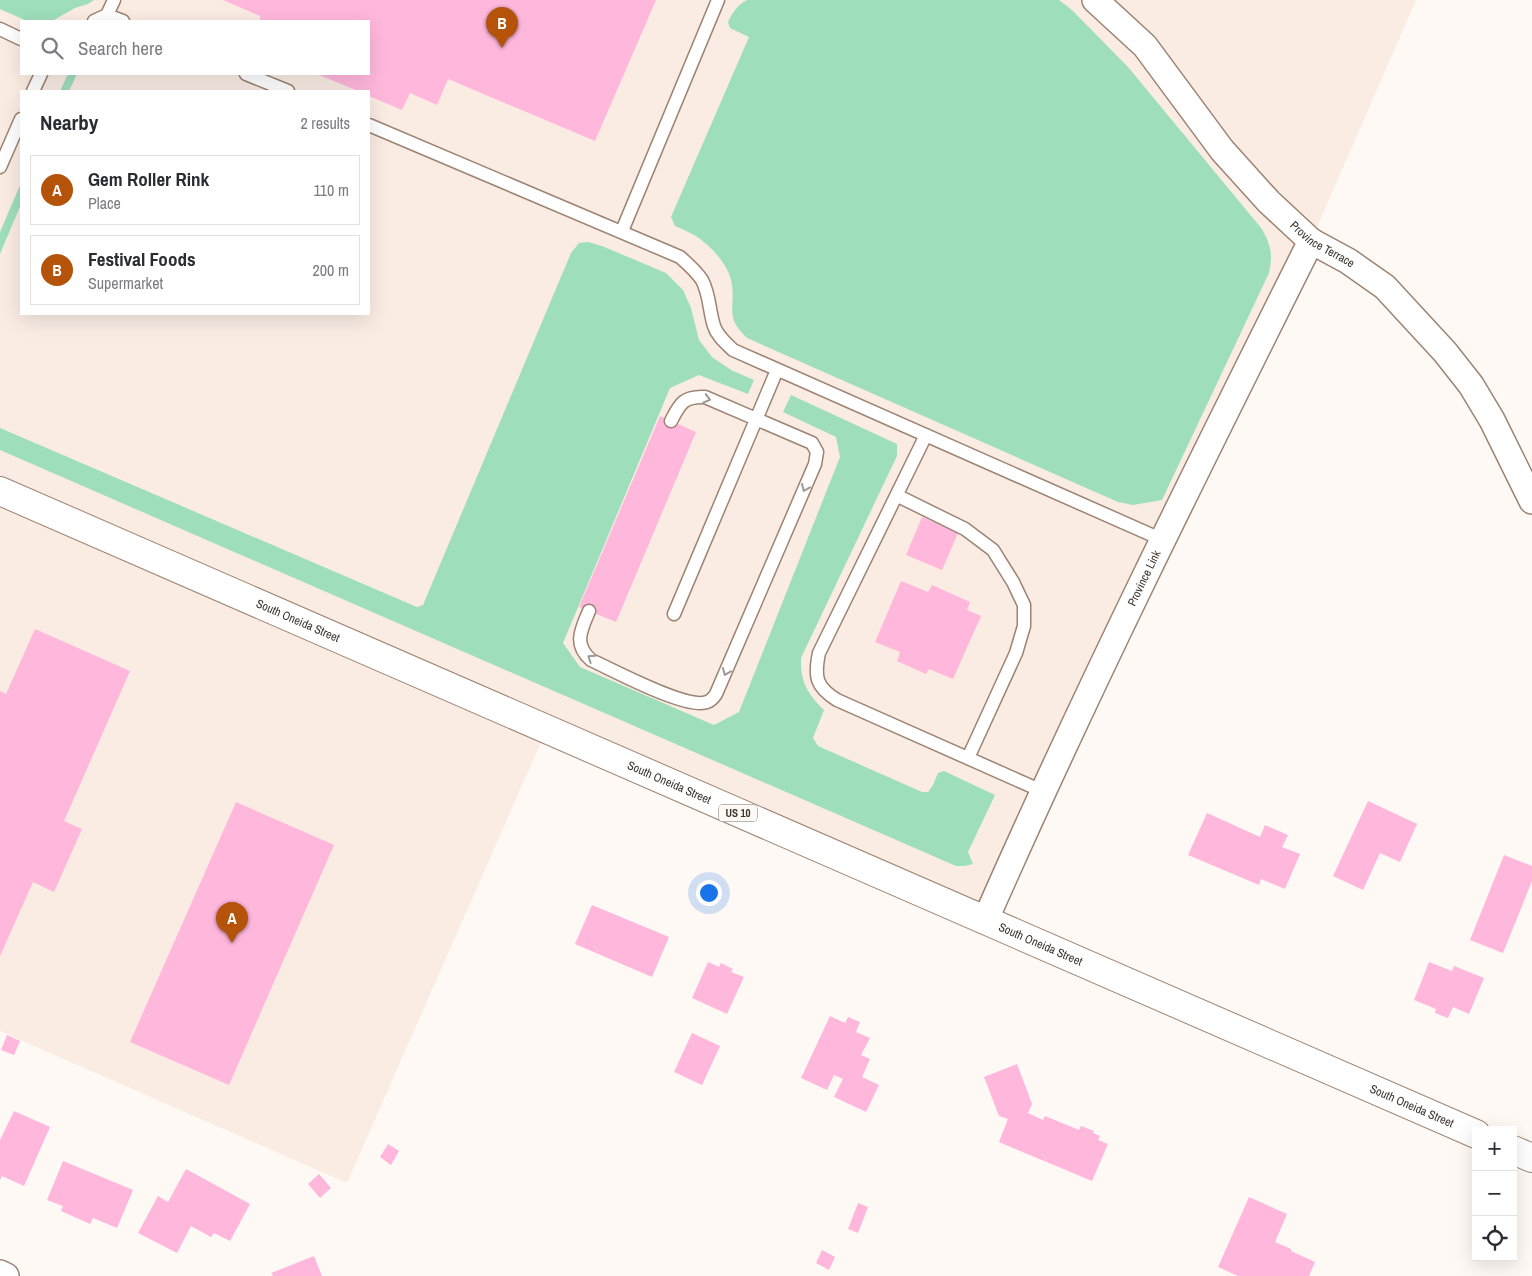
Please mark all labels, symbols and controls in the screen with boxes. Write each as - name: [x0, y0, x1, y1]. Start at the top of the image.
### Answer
- pin: B: [486, 7, 518, 48]
- search box: [20, 20, 370, 75]
- icon: search: [38, 34, 66, 62]
- text: Search here: [78, 35, 163, 61]
- text: Nearby: [40, 108, 98, 137]
- text: 2 results: [300, 112, 350, 134]
- text: Gem Roller Rink: [88, 166, 209, 192]
- text: A: [52, 179, 62, 201]
- text: 110 m: [313, 179, 349, 201]
- text: Place: [88, 192, 121, 214]
- street label: Province Terrace: [1287, 217, 1358, 271]
- text: Festival Foods: [88, 246, 196, 272]
- text: B: [52, 259, 62, 281]
- text: 200 m: [313, 259, 349, 281]
- text: Supermarket: [88, 272, 163, 294]
- one-way arrow: [702, 394, 711, 404]
- one-way arrow: [800, 483, 811, 492]
- street label: Province Link: [1124, 547, 1165, 609]
- street label: South Oneida Street: [254, 596, 343, 646]
- one-way arrow: [587, 655, 596, 664]
- one-way arrow: [721, 667, 732, 676]
- street label: South Oneida Street: [625, 757, 714, 808]
- road number: US 10: [719, 804, 757, 821]
- your location: [696, 880, 722, 906]
- pin: A: [216, 902, 248, 943]
- street label: South Oneida Street: [996, 919, 1085, 970]
- street label: South Oneida Street: [1367, 1081, 1457, 1131]
- map controls: [1472, 1126, 1517, 1261]
- button: +: [1472, 1126, 1517, 1171]
- button: −: [1472, 1171, 1517, 1216]
- button: locate: [1472, 1216, 1517, 1261]

